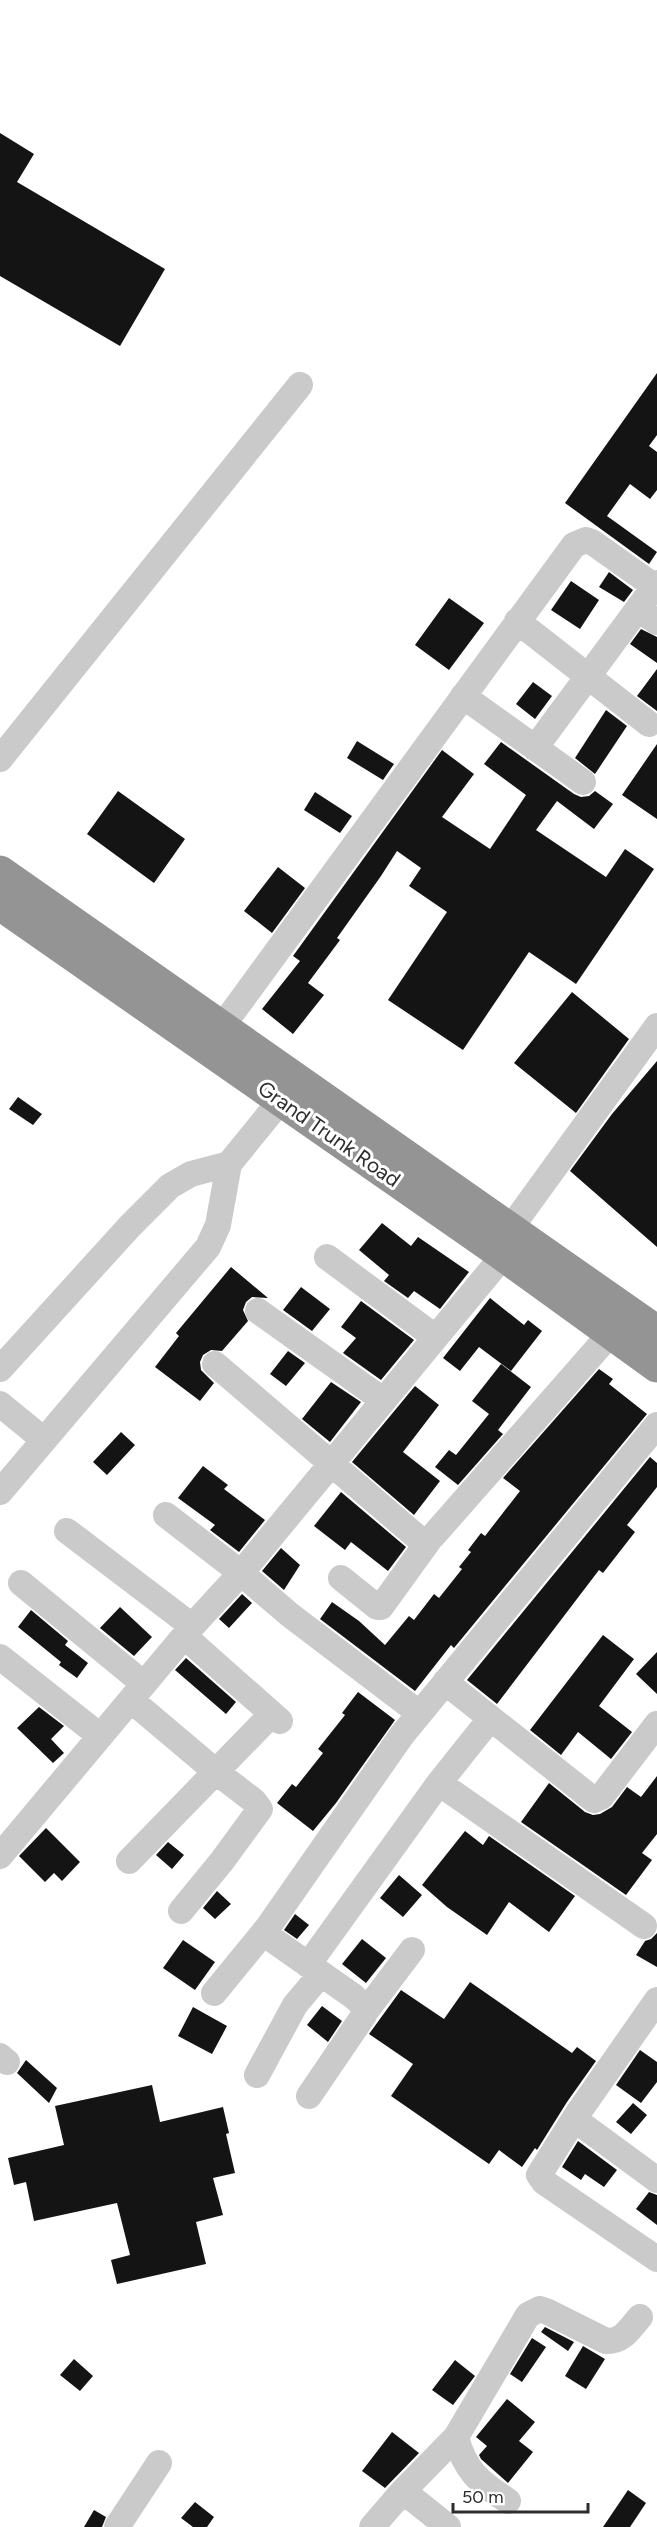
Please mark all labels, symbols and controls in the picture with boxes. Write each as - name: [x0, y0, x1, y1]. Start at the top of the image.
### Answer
- street label: Grand Trunk Road: [253, 1075, 405, 1192]
- scale bar: [453, 2476, 588, 2514]
- text: 50 m: [462, 2486, 504, 2508]

